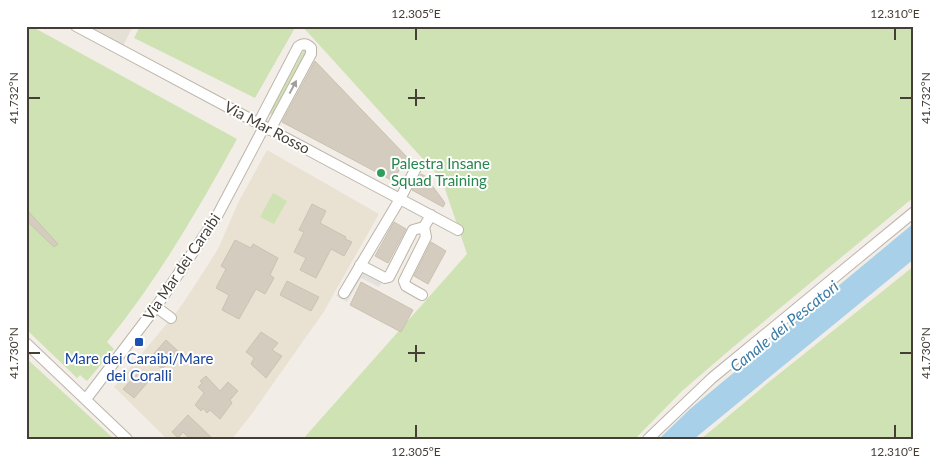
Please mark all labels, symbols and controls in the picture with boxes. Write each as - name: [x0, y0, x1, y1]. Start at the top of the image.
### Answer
- text: 12.305°E: [391, 6, 441, 21]
- text: 12.310°E: [870, 6, 920, 21]
- text: 41.732°N: [6, 72, 21, 124]
- text: 41.732°N: [918, 72, 933, 124]
- one-way arrow: [289, 79, 297, 94]
- street label: Via Mar Rosso: [222, 97, 313, 157]
- place label: Palestra Insane Squad Training: [391, 154, 490, 189]
- marker: Palestra Insane Squad Training: [375, 167, 387, 179]
- street label: Via Mar dei Caraibi: [139, 210, 224, 323]
- water label: Canale dei Pescatori: [726, 276, 842, 375]
- text: 41.730°N: [6, 327, 21, 379]
- text: 41.730°N: [918, 327, 933, 379]
- marker: Mare dei Caraibi/Mare dei Coralli: [133, 336, 145, 348]
- place label: Mare dei Caraibi/Mare dei Coralli: [65, 349, 213, 384]
- text: 12.305°E: [391, 444, 441, 459]
- text: 12.310°E: [870, 444, 920, 459]

